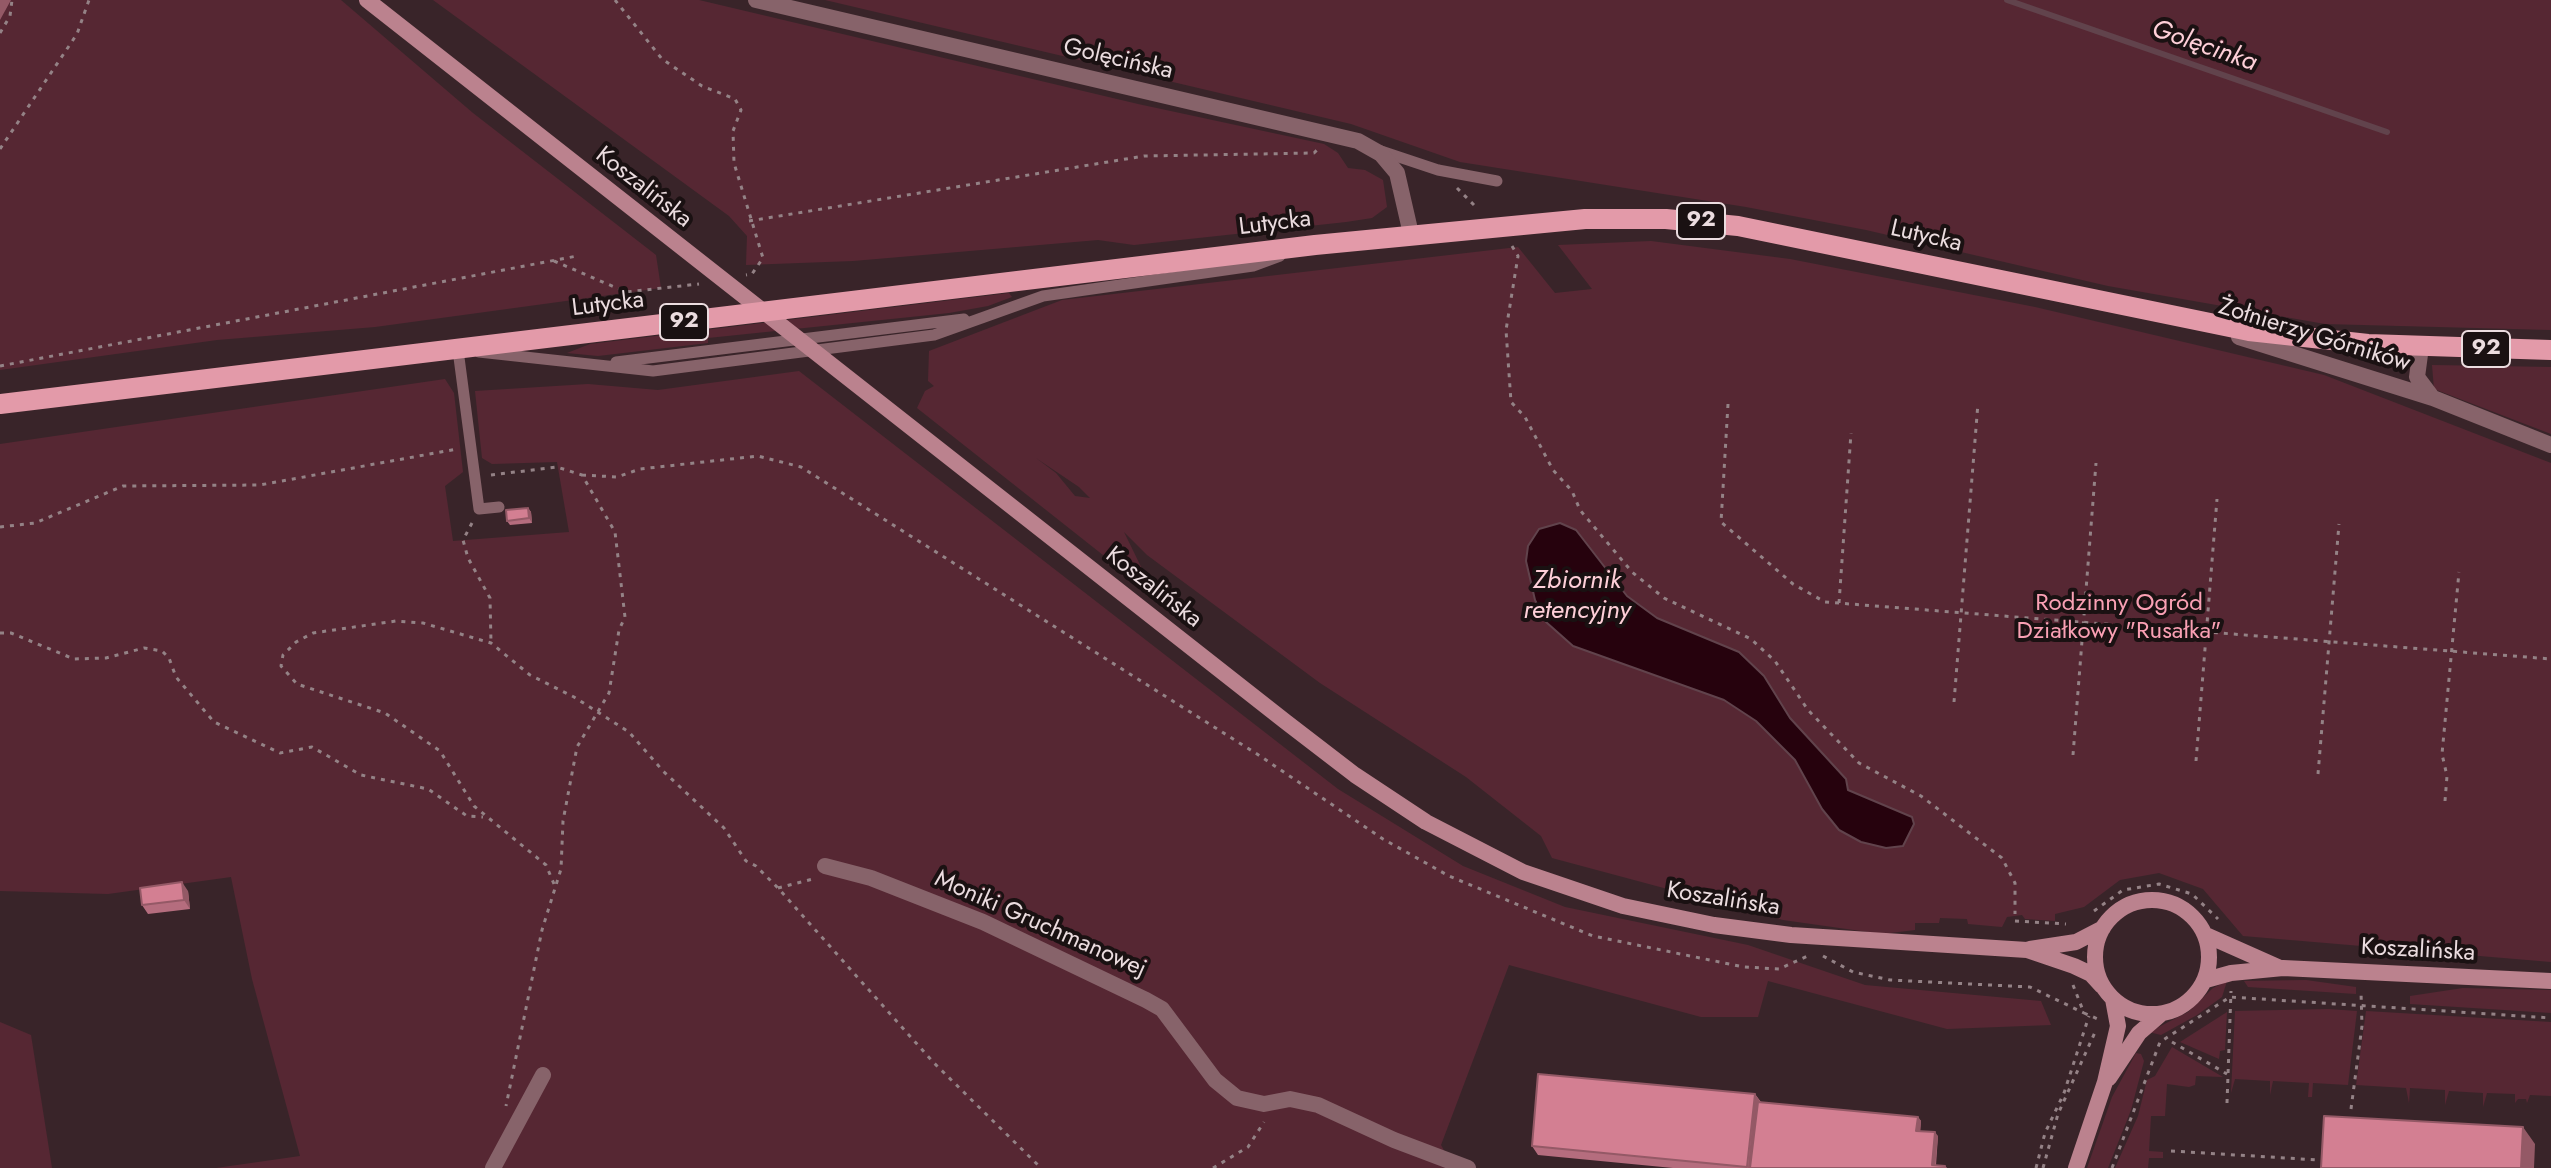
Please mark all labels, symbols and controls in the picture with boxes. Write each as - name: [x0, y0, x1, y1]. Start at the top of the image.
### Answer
- water label: Golęcinka: [2147, 14, 2261, 80]
- street label: Golęcińska: [1060, 33, 1176, 87]
- street label: Koszalińska: [589, 141, 697, 235]
- road number: 92: [1677, 203, 1725, 239]
- street label: Lutycka: [1237, 205, 1313, 243]
- street label: Lutycka: [1887, 215, 1965, 259]
- street label: Lutycka: [570, 286, 646, 324]
- street label: Żołnierzy Górników: [2215, 293, 2413, 379]
- road number: 92: [660, 304, 708, 340]
- road number: 92: [2462, 331, 2510, 367]
- street label: Koszalińska: [1099, 541, 1207, 635]
- water label: Zbiornik retencyjny: [1523, 566, 1631, 628]
- park label: Rodzinny Ogród Działkowy "Rusałka": [2017, 590, 2221, 646]
- street label: Moniki Gruchmanowej: [930, 865, 1150, 985]
- street label: Koszalińska: [1664, 877, 1782, 923]
- street label: Koszalińska: [2360, 934, 2476, 968]

